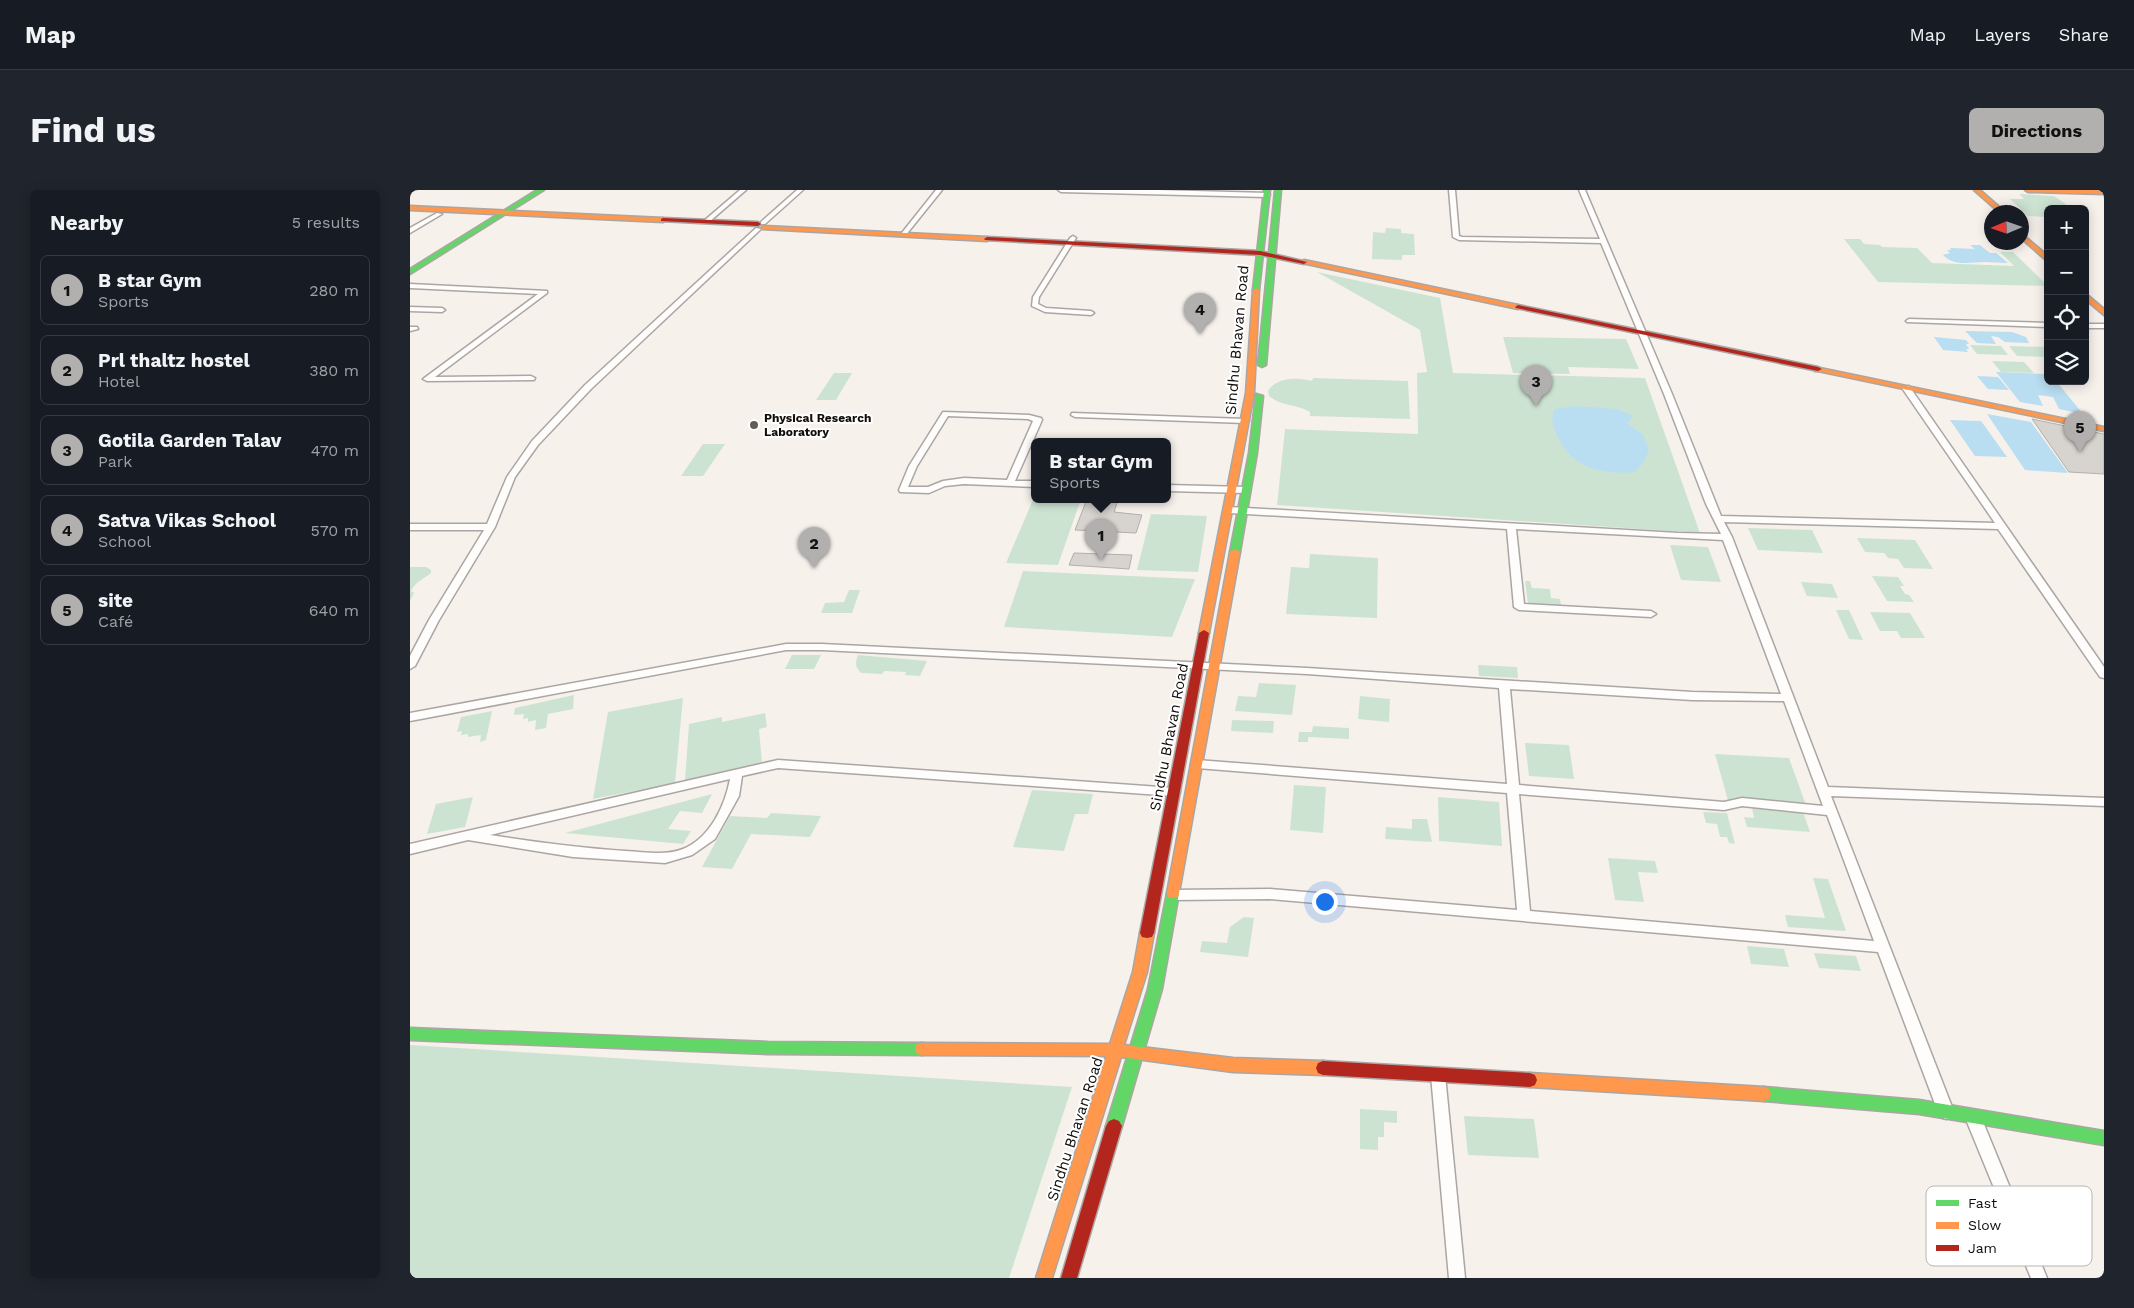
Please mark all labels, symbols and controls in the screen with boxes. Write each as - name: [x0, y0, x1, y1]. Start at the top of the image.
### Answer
- text: Map: [25, 21, 76, 49]
- text: Map: [1909, 24, 1946, 45]
- text: Layers: [1974, 24, 2031, 45]
- text: Share: [2059, 24, 2109, 45]
- button: Directions: [1969, 108, 2104, 153]
- text: Find us: [30, 109, 156, 151]
- north arrow: [1984, 205, 2029, 250]
- map controls: [2044, 205, 2089, 385]
- button: +: [2044, 205, 2089, 250]
- text: Nearby: [50, 210, 123, 235]
- text: 5 results: [292, 213, 360, 232]
- button: −: [2044, 250, 2089, 295]
- street label: Sindhu Bhavan Road: [1221, 264, 1253, 416]
- text: B star Gym: [98, 269, 202, 292]
- text: 1: [64, 281, 70, 300]
- text: 280 m: [309, 281, 359, 300]
- text: Sports: [98, 292, 149, 311]
- pin: 4: [1184, 293, 1216, 334]
- button: locate: [2044, 295, 2089, 340]
- button: layers: [2044, 340, 2089, 385]
- text: Prl thaltz hostel: [98, 349, 250, 372]
- text: 2: [62, 361, 72, 380]
- text: 380 m: [309, 361, 359, 380]
- pin: 3: [1520, 365, 1552, 406]
- text: Hotel: [98, 372, 140, 391]
- place label: Physical Research Laboratory: [764, 411, 871, 439]
- pin: 5: [2064, 411, 2096, 452]
- marker: Physical Research Laboratory: [748, 419, 760, 431]
- text: Gotila Garden Talav: [98, 429, 281, 452]
- popup: [1031, 438, 1171, 503]
- text: 3: [62, 441, 72, 460]
- text: 470 m: [311, 441, 359, 460]
- text: B star Gym: [1049, 450, 1153, 473]
- text: Park: [98, 452, 132, 471]
- text: Sports: [1049, 473, 1100, 492]
- text: Satva Vikas School: [98, 509, 276, 532]
- pin: 1: [1085, 519, 1117, 560]
- text: 4: [62, 521, 72, 540]
- text: 570 m: [310, 521, 359, 540]
- pin: 2: [798, 527, 830, 568]
- text: School: [98, 532, 151, 551]
- text: site: [98, 589, 133, 612]
- text: 5: [62, 601, 72, 620]
- text: 640 m: [309, 601, 359, 620]
- text: Café: [98, 612, 133, 631]
- street label: Sindhu Bhavan Road: [1146, 662, 1192, 812]
- your location: [1312, 889, 1338, 915]
- street label: Sindhu Bhavan Road: [1043, 1055, 1107, 1203]
- legend: [1926, 1186, 2092, 1266]
- text: Fast: [1968, 1195, 1997, 1211]
- text: Slow: [1968, 1217, 2001, 1233]
- text: Jam: [1968, 1240, 1997, 1256]

